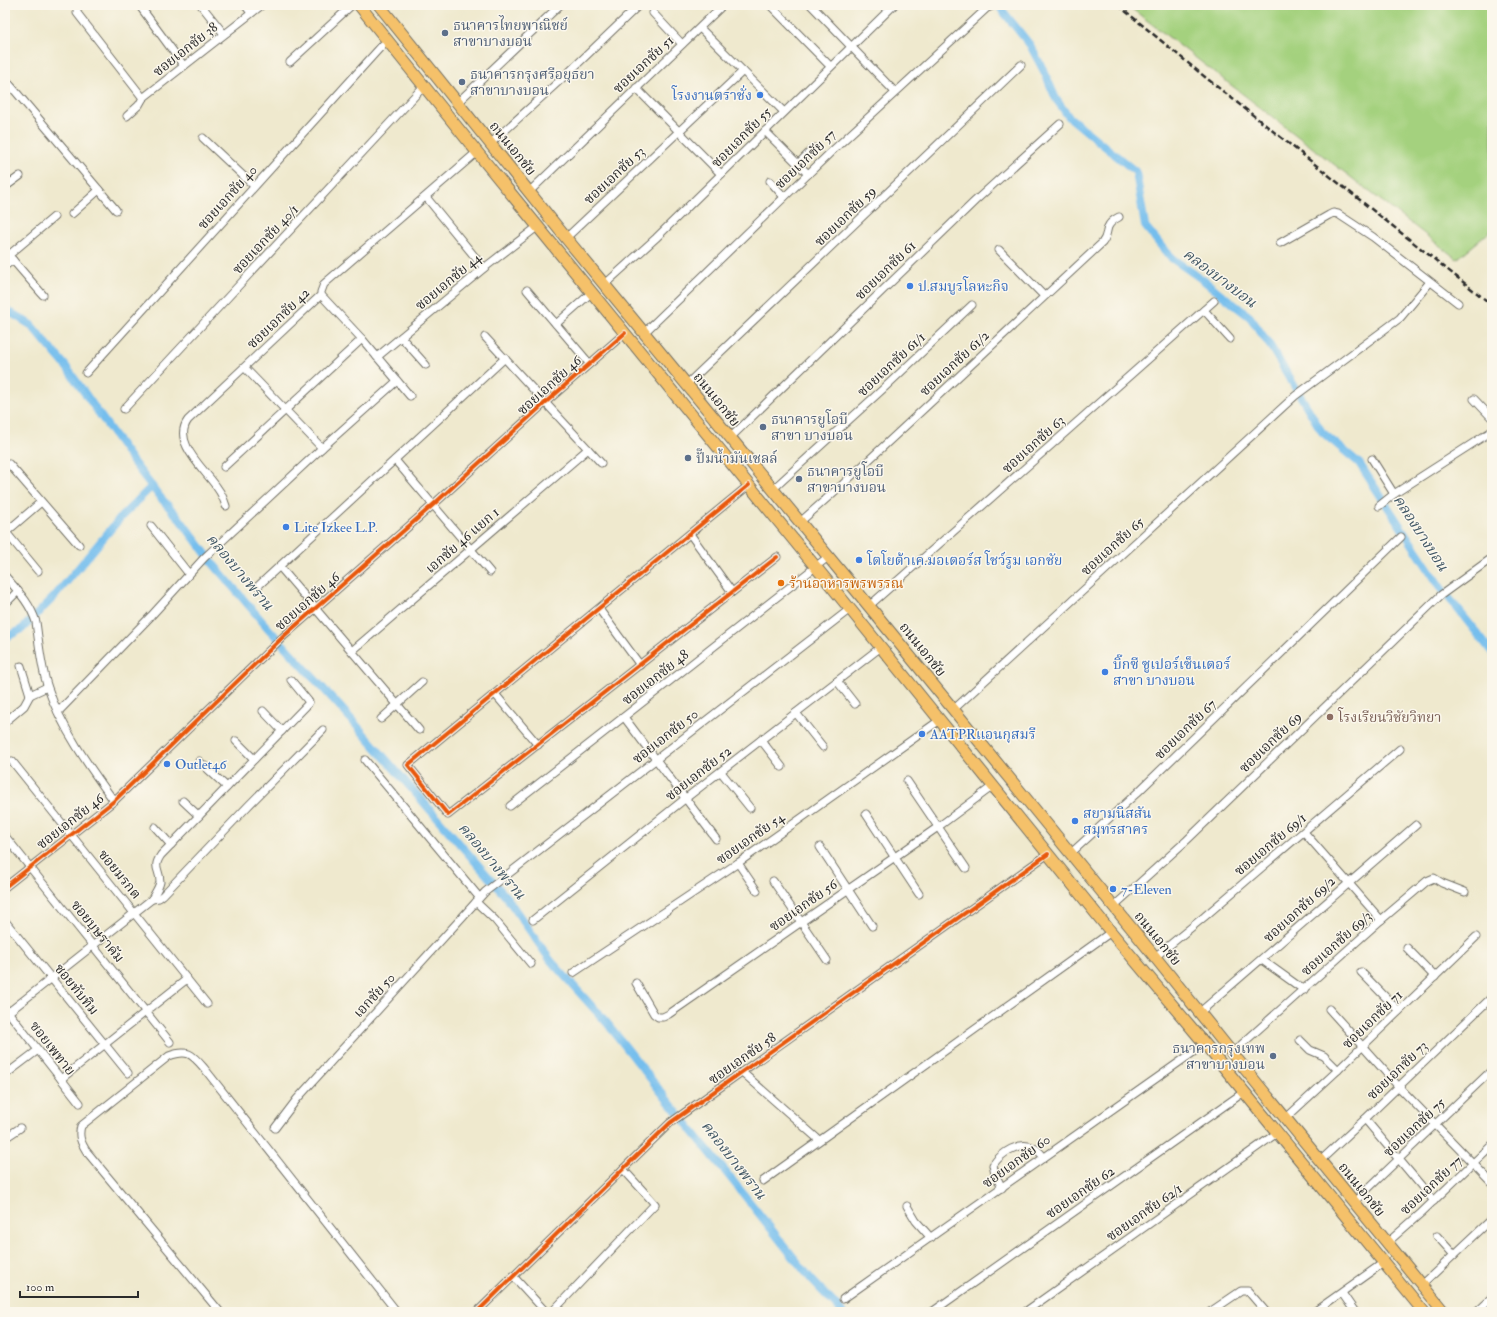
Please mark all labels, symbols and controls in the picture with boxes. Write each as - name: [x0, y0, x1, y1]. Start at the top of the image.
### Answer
- place label: ธนาคารไทยพาณิชย์ สาขาบางบอน: [453, 15, 568, 50]
- street label: ซอยเอกชัย 38: [149, 18, 222, 80]
- marker: ธนาคารไทยพาณิชย์ สาขาบางบอน: [440, 28, 450, 38]
- street label: ซอยเอกชัย 51: [609, 32, 677, 97]
- place label: ธนาคารกรุงศรีอยุธยา สาขาบางบอน: [470, 66, 595, 99]
- marker: ธนาคารกรุงศรีอยุธยา สาขาบางบอน: [457, 77, 467, 87]
- place label: โรงงานตราชั่ง: [671, 85, 752, 104]
- marker: โรงงานตราชั่ง: [755, 90, 765, 100]
- street label: ซอยเอกชัย 55: [708, 103, 776, 171]
- street label: ถนนเอกชัย: [486, 118, 540, 179]
- street label: ซอยเอกชัย 57: [771, 126, 840, 193]
- street label: ซอยเอกชัย 53: [580, 143, 648, 208]
- street label: ซอยเอกชัย 40: [194, 162, 261, 233]
- street label: ซอยเอกชัย 59: [811, 183, 880, 250]
- street label: ซอยเอกชัย 40/1: [229, 201, 302, 278]
- street label: ซอยเอกชัย 61: [851, 237, 919, 304]
- water label: คลองบางบอน: [1179, 245, 1260, 312]
- street label: ซอยเอกชัย 44: [412, 248, 486, 314]
- place label: ป.สมบูรโลหะกิจ: [918, 276, 1009, 295]
- marker: ป.สมบูรโลหะกิจ: [905, 281, 915, 291]
- street label: ซอยเอกชัย 42: [243, 284, 313, 352]
- street label: ซอยเอกชัย 61/2: [916, 327, 993, 400]
- street label: ซอยเอกชัย 61/1: [854, 329, 929, 400]
- street label: ซอยเอกชัย 46: [514, 351, 586, 419]
- street label: ถนนเอกชัย: [690, 369, 744, 430]
- place label: ธนาคารยูโอบี สาขา บางบอน: [771, 409, 853, 444]
- street label: ซอยเอกชัย 63: [999, 412, 1068, 477]
- marker: ธนาคารยูโอบี สาขา บางบอน: [758, 422, 768, 432]
- place label: ปั๊มน้ำมันเชลล์: [696, 448, 778, 467]
- marker: ปั๊มน้ำมันเชลล์: [683, 453, 693, 463]
- place label: ธนาคารยูโอบี สาขาบางบอน: [807, 461, 886, 496]
- marker: ธนาคารยูโอบี สาขาบางบอน: [794, 474, 804, 484]
- water label: คลองบางบอน: [1389, 492, 1452, 575]
- street label: เอกชัย 46 แยก 1: [422, 504, 503, 577]
- street label: ซอยเอกชัย 65: [1077, 513, 1148, 579]
- place label: Lite Izkee L.P.: [294, 519, 378, 536]
- marker: Lite Izkee L.P.: [281, 522, 291, 532]
- water label: คลองบางพราน: [202, 530, 277, 615]
- place label: โตโยต้าเค.มอเตอร์ส โชว์รูม เอกชัย: [866, 550, 1062, 569]
- marker: โตโยต้าเค.มอเตอร์ส โชว์รูม เอกชัย: [854, 555, 864, 565]
- street label: ซอยเอกชัย 46: [271, 568, 344, 634]
- place label: ร้านอาหารพรพรรณ: [789, 575, 904, 592]
- marker: ร้านอาหารพรพรรณ: [776, 578, 786, 588]
- street label: ถนนเอกชัย: [896, 619, 950, 680]
- street label: ซอยเอกชัย 48: [619, 646, 692, 709]
- place label: บิ๊กซี ซูเปอร์เซ็นเตอร์ สาขา บางบอน: [1113, 654, 1231, 689]
- marker: บิ๊กซี ซูเปอร์เซ็นเตอร์ สาขา บางบอน: [1100, 667, 1110, 677]
- street label: ซอยเอกชัย 67: [1151, 695, 1220, 763]
- street label: ซอยเอกชัย 50: [629, 705, 702, 767]
- place label: โรงเรียนวิชัยวิทยา: [1337, 707, 1441, 726]
- street label: ซอยเอกชัย 69: [1236, 708, 1305, 776]
- marker: โรงเรียนวิชัยวิทยา: [1325, 712, 1335, 722]
- place label: AATPRแอนกุสมรี: [929, 726, 1036, 743]
- marker: AATPRแอนกุสมรี: [917, 729, 927, 739]
- street label: ซอยเอกชัย 52: [662, 742, 735, 804]
- place label: Outlet46: [175, 756, 228, 773]
- marker: Outlet46: [162, 759, 172, 769]
- street label: ซอยเอกชัย 46: [33, 789, 108, 853]
- place label: สยามนิสสัน สมุทรสาคร: [1083, 805, 1152, 838]
- street label: ซอยเอกชัย 54: [713, 808, 789, 868]
- street label: ซอยเอกชัย 69/1: [1231, 809, 1310, 879]
- marker: สยามนิสสัน สมุทรสาคร: [1070, 816, 1080, 826]
- water label: คลองบางพราน: [454, 819, 529, 904]
- street label: ซอยมรกต: [95, 846, 145, 902]
- street label: ซอยเอกชัย 69/2: [1260, 873, 1339, 946]
- street label: ซอยเอกชัย 56: [766, 875, 841, 935]
- place label: 7-Eleven: [1121, 881, 1172, 898]
- marker: 7-Eleven: [1108, 884, 1118, 894]
- street label: ซอยบุษราคัม: [67, 897, 128, 966]
- street label: ซอยเอกชัย 69/3: [1298, 907, 1375, 980]
- street label: ถนนเอกชัย: [1131, 908, 1185, 969]
- street label: ซอยทับทิม: [51, 960, 102, 1018]
- street label: เอกชัย 50: [350, 970, 399, 1021]
- street label: ซอยเอกชัย 71: [1339, 986, 1406, 1052]
- street label: ซอยเพทาย: [26, 1018, 79, 1079]
- street label: ซอยเอกชัย 58: [705, 1029, 780, 1088]
- street label: ซอยเอกชัย 73: [1364, 1037, 1431, 1103]
- place label: ธนาคารกรุงเทพ สาขาบางบอน: [1172, 1040, 1265, 1073]
- marker: ธนาคารกรุงเทพ สาขาบางบอน: [1268, 1051, 1278, 1061]
- street label: ซอยเอกชัย 75: [1380, 1094, 1449, 1160]
- water label: คลองบางพราน: [697, 1117, 770, 1203]
- street label: ซอยเอกชัย 60: [979, 1131, 1054, 1192]
- street label: ซอยเอกชัย 77: [1397, 1152, 1466, 1218]
- street label: ถนนเอกชัย: [1335, 1159, 1389, 1220]
- street label: ซอยเอกชัย 62: [1043, 1162, 1118, 1222]
- street label: ซอยเอกชัย 62/1: [1103, 1180, 1185, 1245]
- scale bar: [20, 1273, 138, 1299]
- text: 100 m: [26, 1280, 55, 1295]

